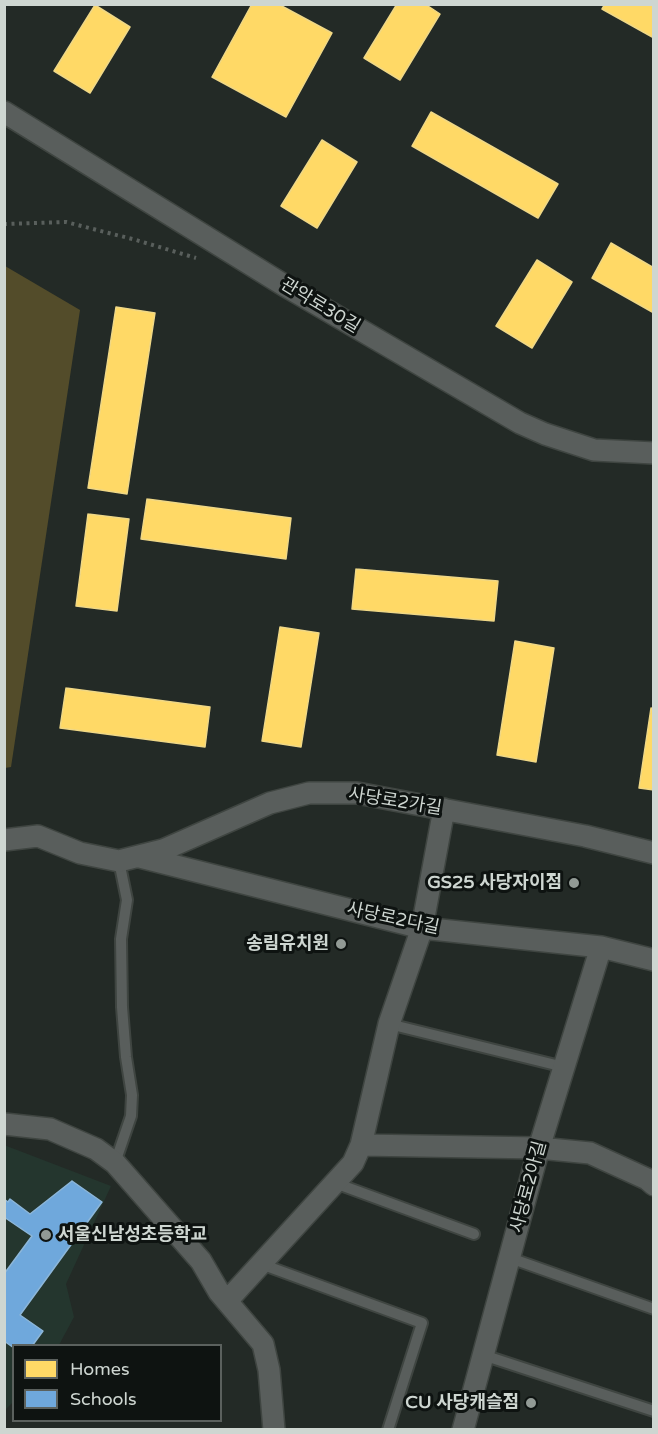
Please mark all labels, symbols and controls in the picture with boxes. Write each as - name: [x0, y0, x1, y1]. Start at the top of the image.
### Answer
- street label: 관악로30길: [276, 274, 364, 338]
- street label: 사당로2가길: [347, 784, 443, 820]
- place label: GS25 사당자이점: [427, 872, 562, 894]
- marker: GS25 사당자이점: [567, 876, 581, 890]
- street label: 사당로2다길: [345, 899, 441, 939]
- place label: 송림유치원: [246, 933, 329, 955]
- marker: 송림유치원: [334, 937, 348, 951]
- street label: 사당로2아길: [506, 1139, 552, 1235]
- place label: 서울신남성초등학교: [58, 1224, 207, 1246]
- marker: 서울신남성초등학교: [39, 1228, 53, 1242]
- legend: [12, 1344, 222, 1422]
- text: Homes: [70, 1358, 130, 1380]
- text: Schools: [70, 1388, 137, 1410]
- place label: CU 사당캐슬점: [405, 1392, 519, 1414]
- marker: CU 사당캐슬점: [524, 1396, 538, 1410]

